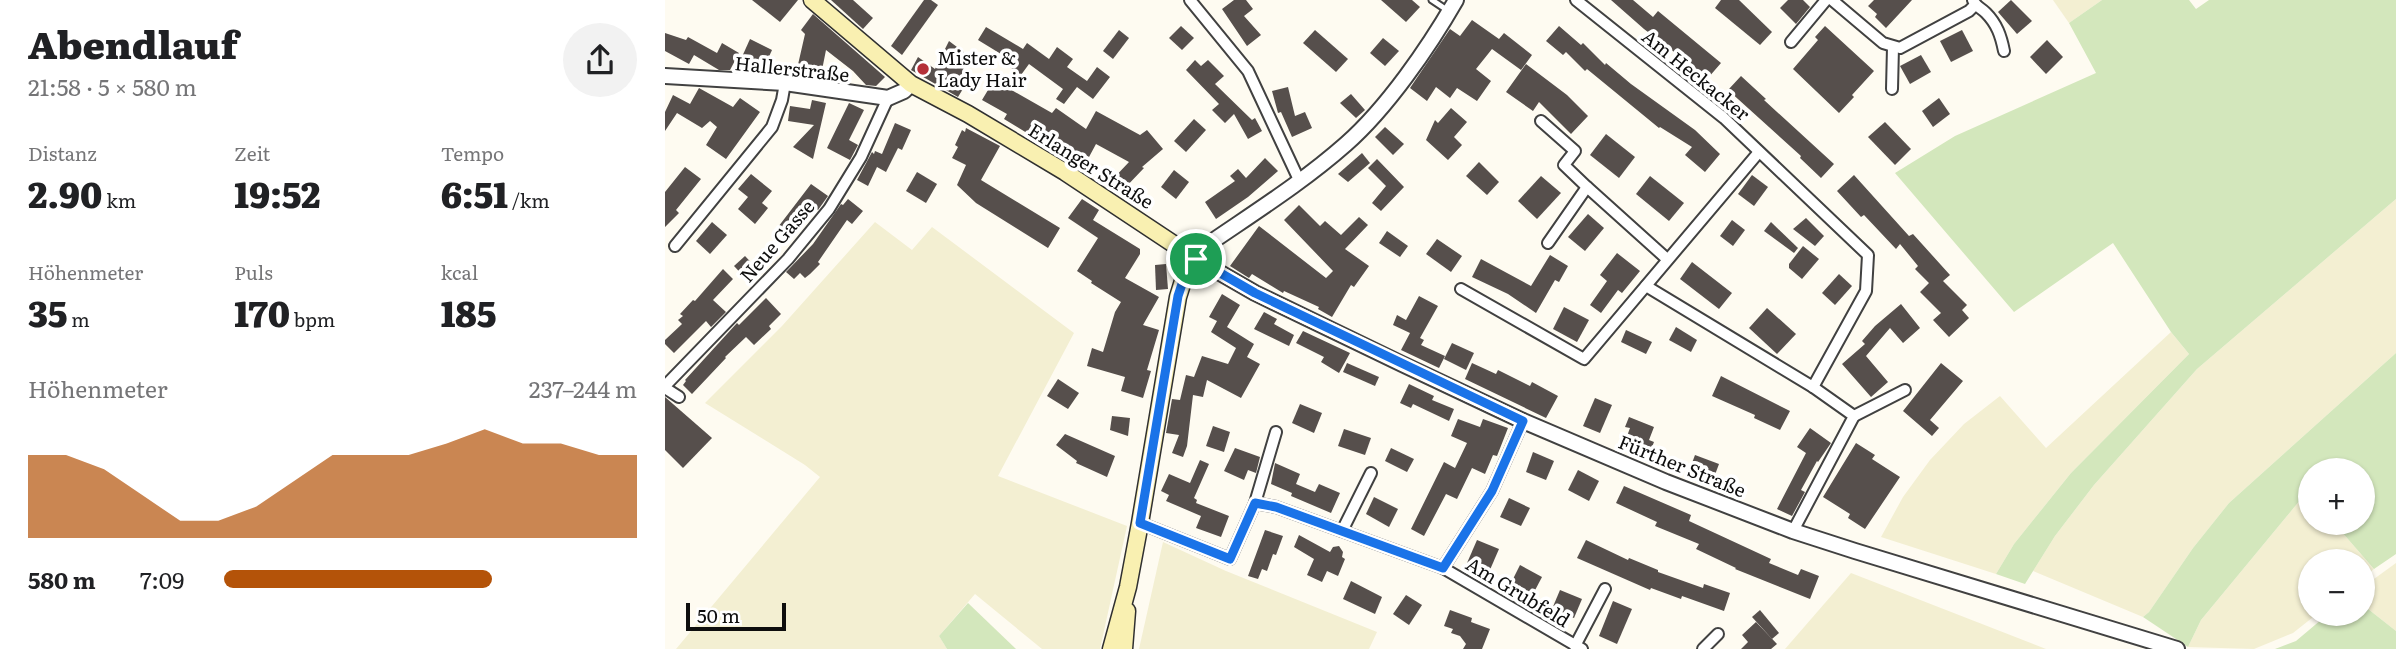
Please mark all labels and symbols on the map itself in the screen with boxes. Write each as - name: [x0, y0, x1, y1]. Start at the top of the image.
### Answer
- street label: Am Heckacker: [1637, 22, 1757, 127]
- place label: Mister & Lady Hair: [937, 43, 1026, 93]
- street label: Hallerstraße: [733, 48, 851, 88]
- marker: Mister & Lady Hair: [915, 61, 931, 77]
- street label: Erlanger Straße: [1024, 115, 1160, 215]
- street label: Neue Gasse: [732, 193, 820, 288]
- pin: [1166, 229, 1226, 289]
- street label: Fürther Straße: [1614, 427, 1750, 503]
- street label: Am Grubfeld: [1461, 549, 1576, 633]
- scale bar: [686, 600, 786, 632]

